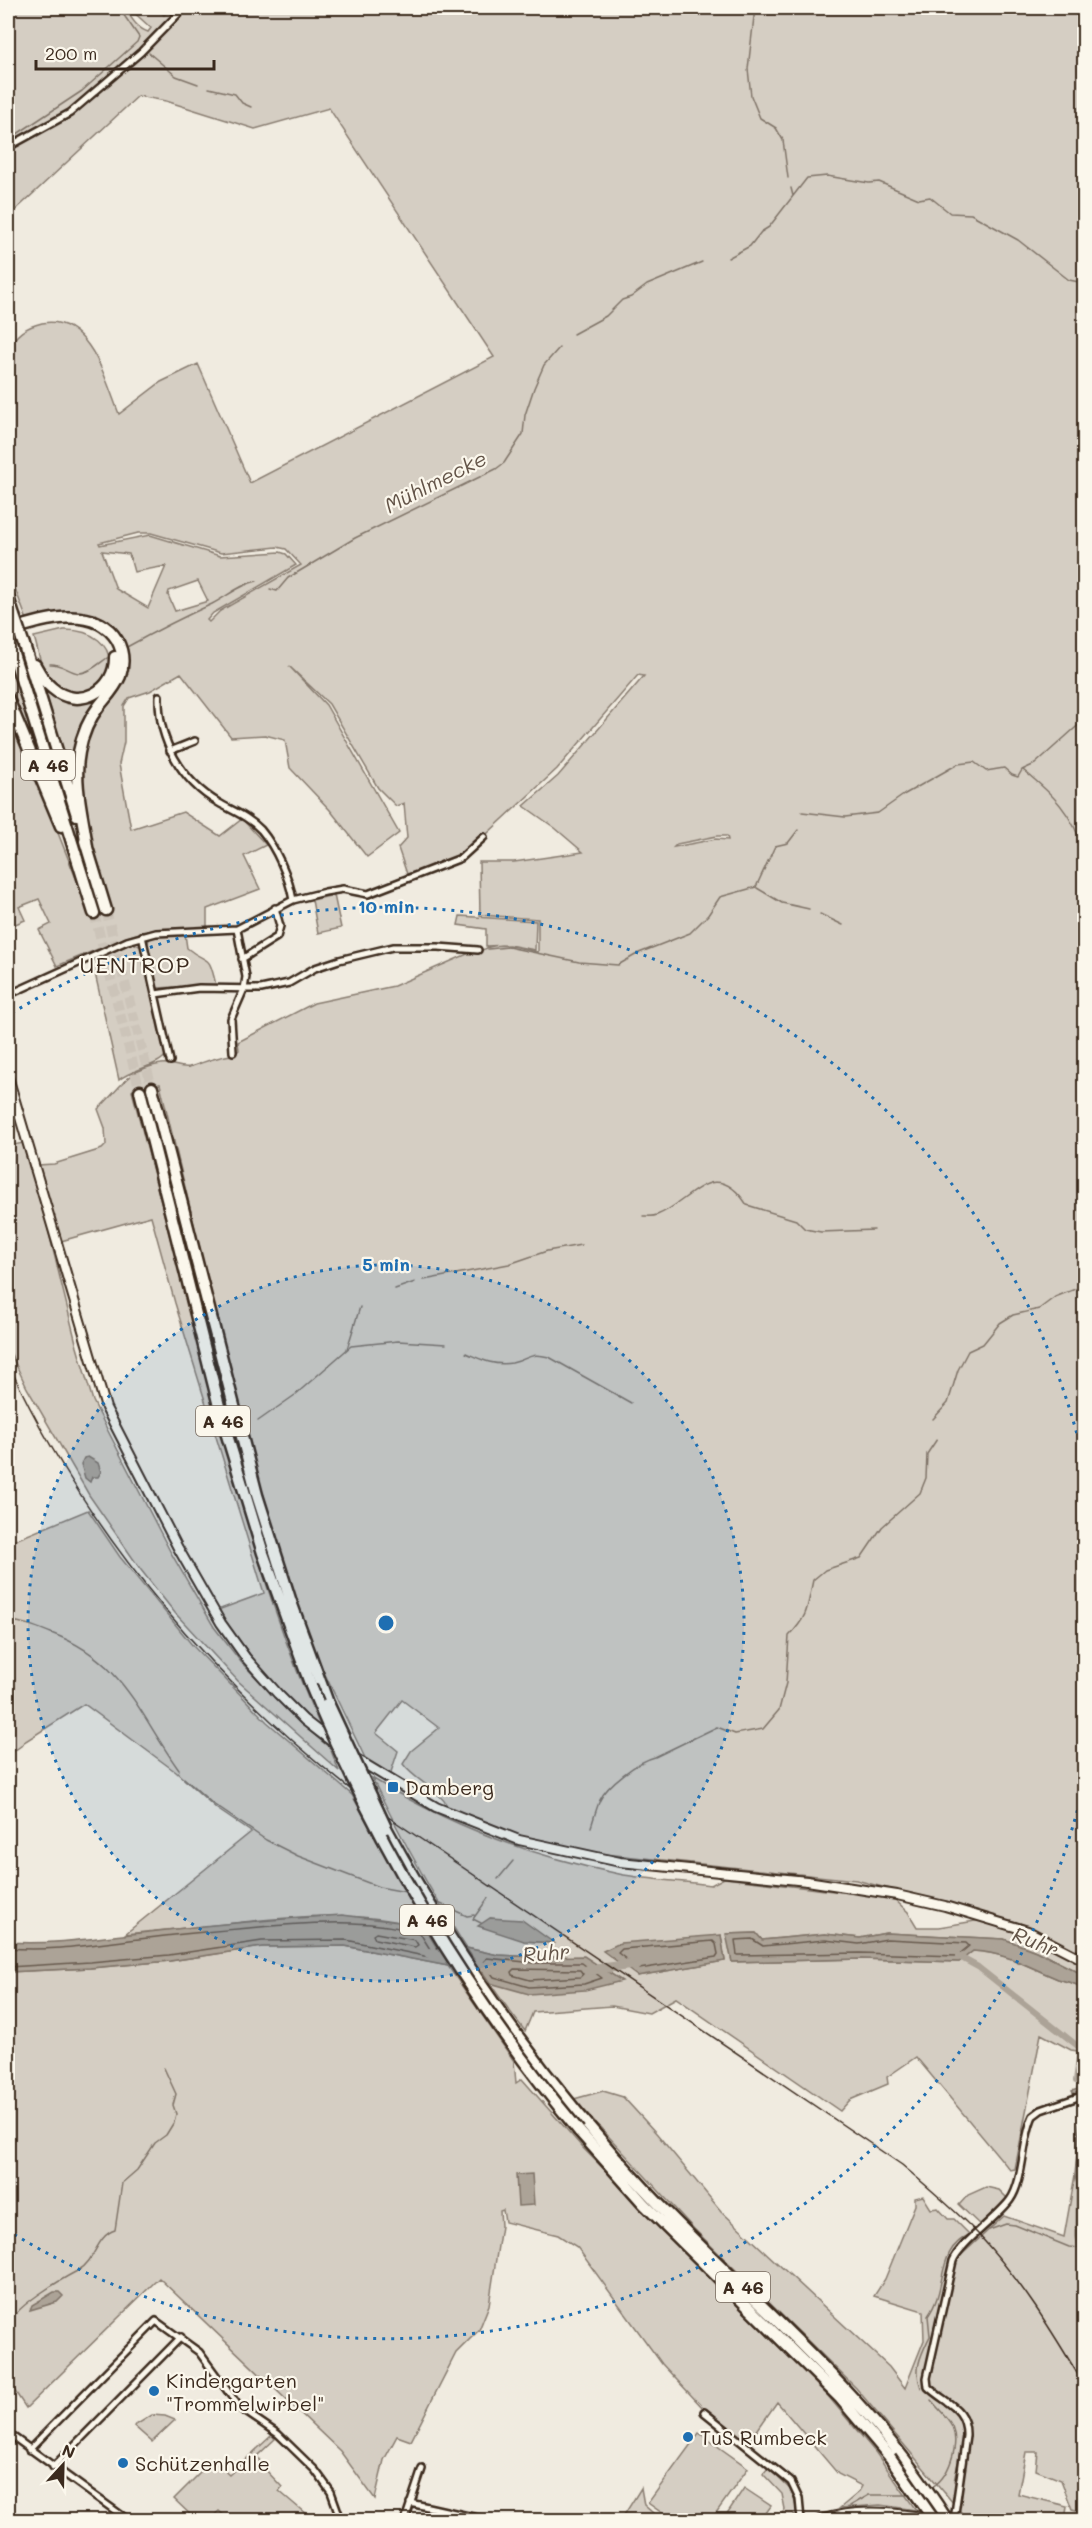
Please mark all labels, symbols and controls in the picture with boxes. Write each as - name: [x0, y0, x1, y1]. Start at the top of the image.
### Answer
- scale bar: [36, 33, 214, 71]
- text: 200 m: [45, 41, 97, 65]
- water label: Mühlmecke: [379, 444, 491, 518]
- road number: A 46: [21, 750, 75, 780]
- text: 10 min: [358, 894, 414, 918]
- district label: UENTROP: [79, 950, 191, 979]
- text: 5 min: [362, 1252, 410, 1276]
- road number: A 46: [196, 1406, 250, 1436]
- centre of rings: [376, 1613, 396, 1633]
- place label: Damberg: [405, 1774, 494, 1800]
- marker: Damberg: [386, 1780, 400, 1794]
- road number: A 46: [400, 1905, 454, 1935]
- water label: Ruhr: [1009, 1920, 1063, 1962]
- water label: Ruhr: [521, 1937, 571, 1967]
- road number: A 46: [716, 2272, 770, 2302]
- place label: Kindergarten "Trommelwirbel": [166, 2367, 324, 2416]
- marker: Kindergarten "Trommelwirbel": [147, 2384, 161, 2398]
- place label: TuS Rumbeck: [700, 2424, 827, 2450]
- marker: TuS Rumbeck: [681, 2430, 695, 2444]
- north arrow: [33, 2435, 93, 2495]
- text: N: [59, 2439, 78, 2463]
- place label: Schützenhalle: [135, 2450, 270, 2476]
- marker: Schützenhalle: [116, 2456, 130, 2470]

